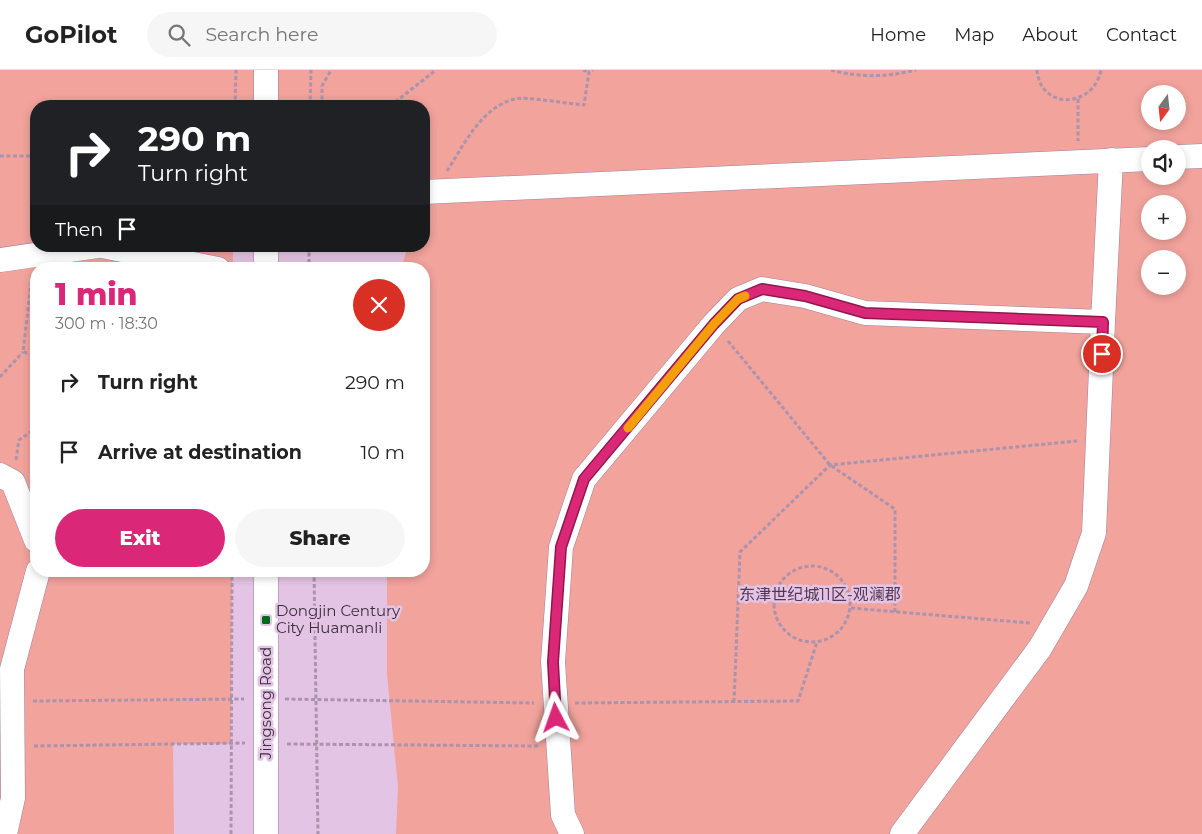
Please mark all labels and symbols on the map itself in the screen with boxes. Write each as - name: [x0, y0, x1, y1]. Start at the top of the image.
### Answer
- north arrow: [1141, 85, 1186, 130]
- pin: [1081, 333, 1123, 375]
- district label: 东津世纪城11区-观澜郡: [739, 585, 901, 604]
- place label: Dongjin Century City Huamanli: [276, 601, 401, 637]
- marker: Dongjin Century City Huamanli: [260, 614, 272, 626]
- street label: Jingsong Road: [256, 647, 275, 760]
- position arrow: [529, 691, 581, 743]

